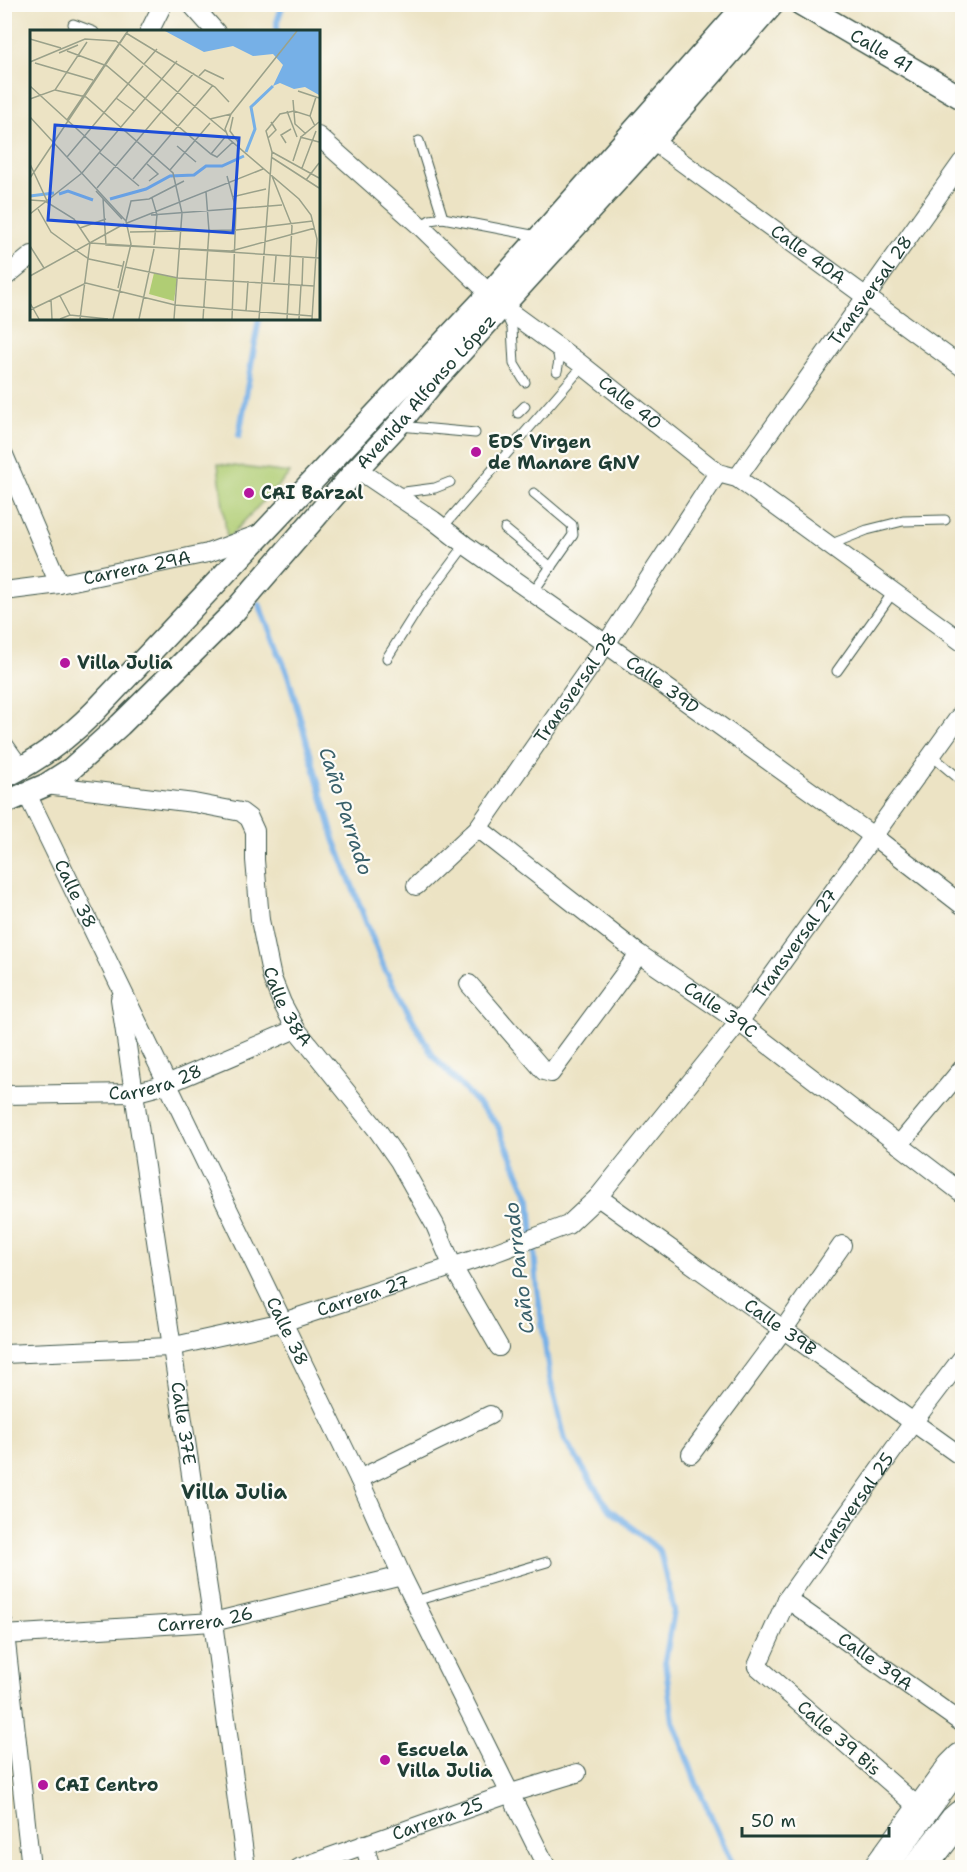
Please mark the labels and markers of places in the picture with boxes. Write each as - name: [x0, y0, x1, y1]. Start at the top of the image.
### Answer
- place label: EDS Virgen de Manare GNV: [488, 430, 640, 475]
- marker: EDS Virgen de Manare GNV: [469, 445, 483, 459]
- place label: CAI Barzal: [261, 481, 364, 505]
- marker: CAI Barzal: [242, 486, 256, 500]
- place label: Villa Julia: [77, 651, 173, 675]
- marker: Villa Julia: [58, 656, 72, 670]
- place label: Escuela Villa Julia: [397, 1738, 493, 1783]
- marker: Escuela Villa Julia: [378, 1753, 392, 1767]
- place label: CAI Centro: [55, 1773, 158, 1797]
- marker: CAI Centro: [36, 1778, 50, 1792]

